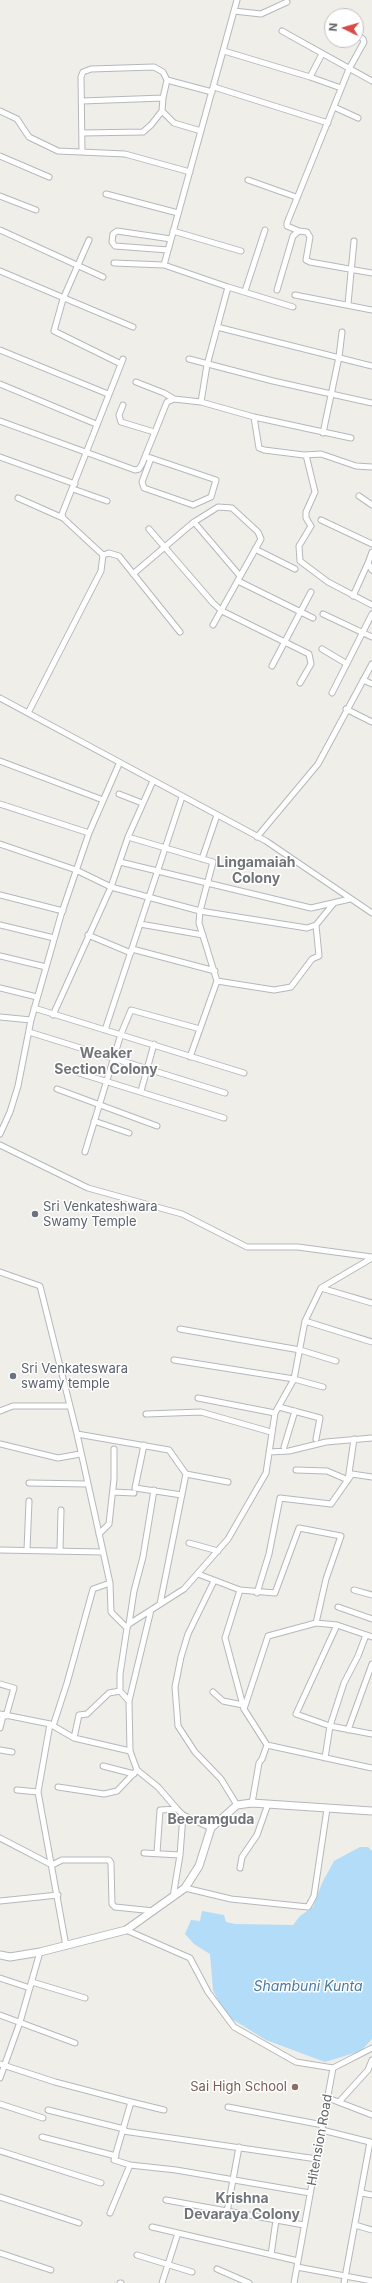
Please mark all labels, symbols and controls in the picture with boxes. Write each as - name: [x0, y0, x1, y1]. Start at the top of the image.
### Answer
- north arrow: [324, 8, 364, 48]
- text: N: [326, 22, 340, 32]
- district label: Lingamaiah Colony: [217, 855, 295, 888]
- district label: Weaker Section Colony: [54, 1046, 158, 1078]
- place label: Sri Venkateshwara Swamy Temple: [43, 1199, 158, 1230]
- marker: Sri Venkateshwara Swamy Temple: [30, 1209, 40, 1219]
- place label: Sri Venkateswara swamy temple: [21, 1361, 128, 1392]
- marker: Sri Venkateswara swamy temple: [8, 1371, 18, 1381]
- district label: Beeramguda: [168, 1812, 254, 1828]
- water label: Shambuni Kunta: [253, 1979, 363, 1995]
- place label: Sai High School: [190, 2079, 287, 2095]
- marker: Sai High School: [290, 2082, 300, 2092]
- street label: Hitension Road: [304, 2093, 336, 2187]
- district label: Krishna Devaraya Colony: [184, 2191, 300, 2224]

